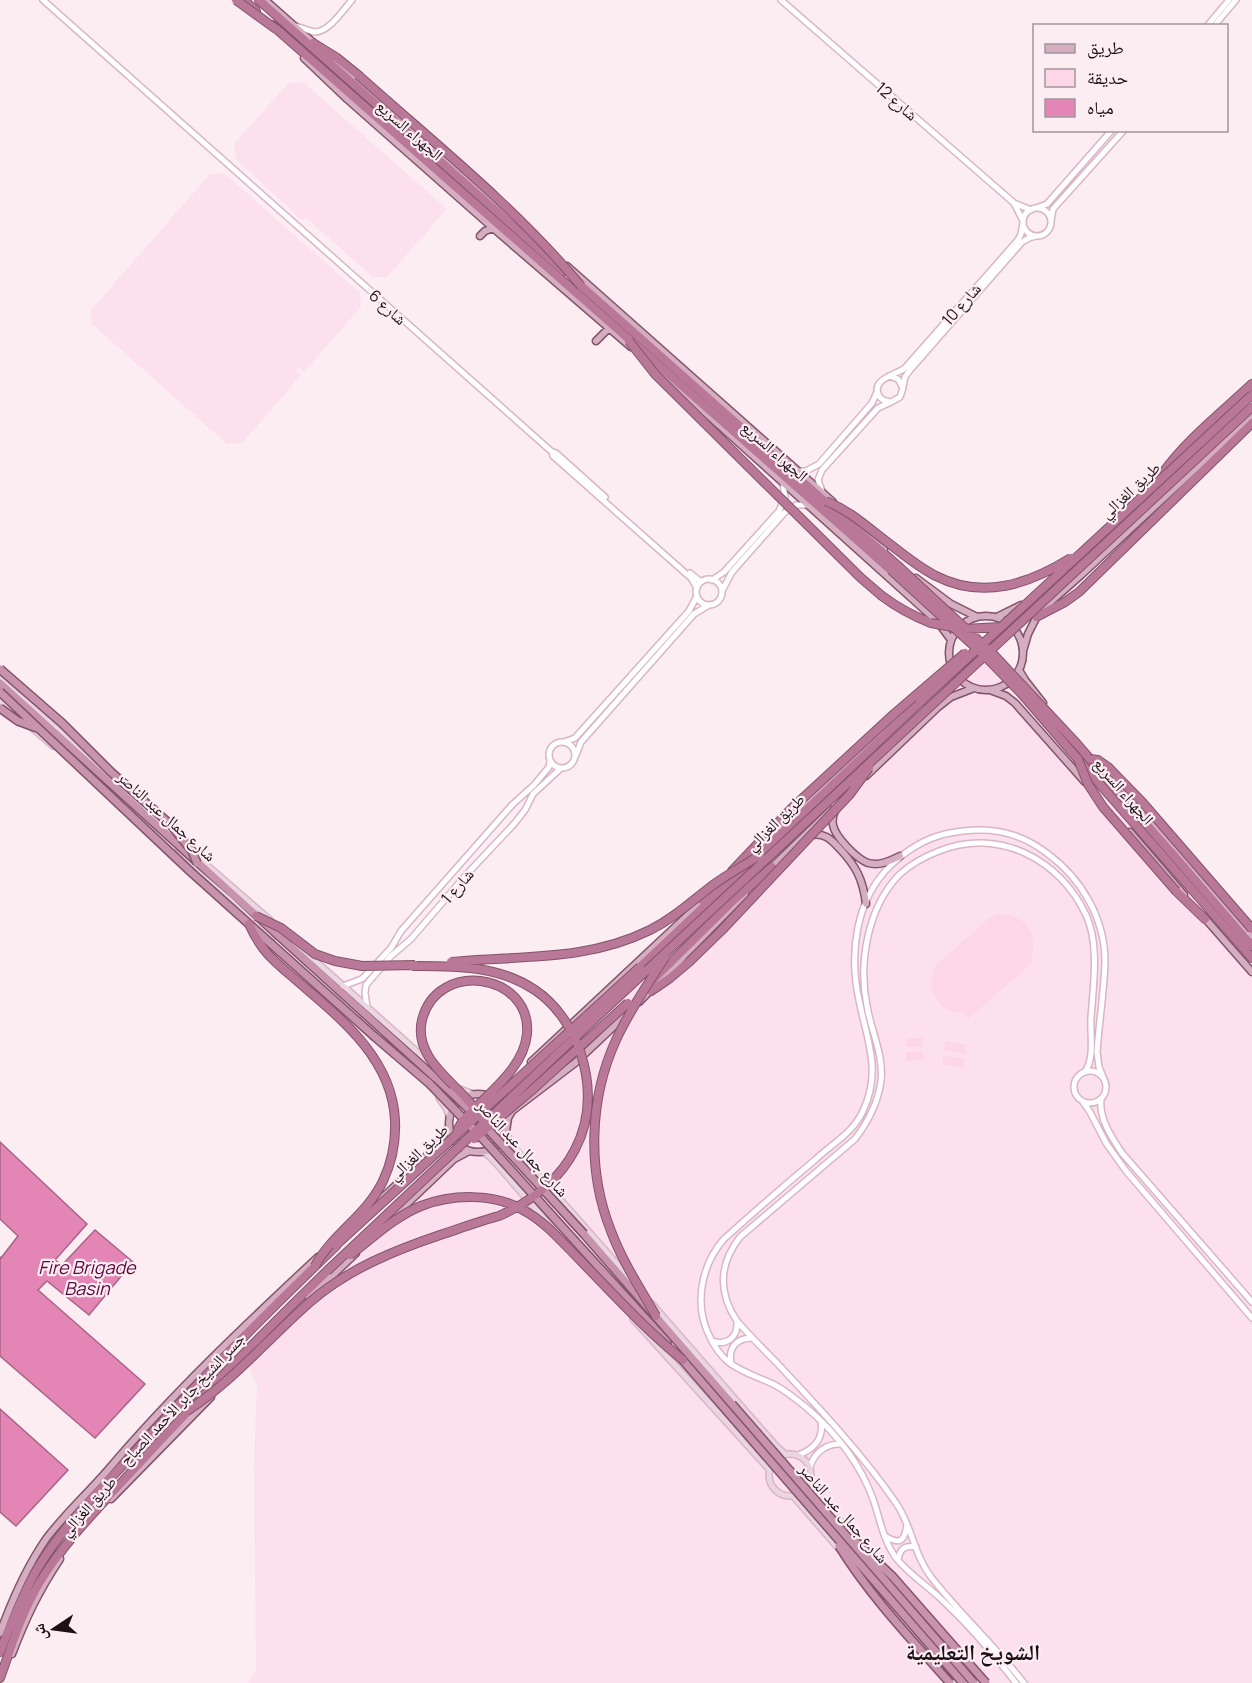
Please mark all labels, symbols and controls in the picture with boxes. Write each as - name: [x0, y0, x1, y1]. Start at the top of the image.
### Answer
- legend: [1033, 24, 1228, 132]
- text: طريق: [1087, 35, 1124, 59]
- text: حديقة: [1087, 65, 1128, 89]
- street label: شارع 12: [871, 77, 923, 125]
- street label: الجهراء السريع: [372, 95, 448, 165]
- text: مياه: [1087, 95, 1114, 119]
- street label: شارع 10: [936, 278, 986, 330]
- street label: شارع 6: [364, 284, 412, 330]
- street label: الجهراء السريع: [737, 416, 813, 486]
- street label: طريق الغزالي: [1095, 457, 1166, 525]
- street label: الجهراء السريع: [1089, 753, 1159, 829]
- street label: شارع جمال عبد الناصر: [112, 765, 221, 866]
- street label: طريق الغزالي: [741, 788, 811, 857]
- street label: شارع 1: [436, 864, 478, 908]
- street label: شارع جمال عبد الناصر: [471, 1094, 574, 1201]
- street label: طريق الغزالي: [383, 1119, 454, 1187]
- water label: Fire Brigade Basin: [38, 1255, 137, 1300]
- street label: جسر الشيخ جابر الأحمد الصباح: [114, 1328, 250, 1470]
- street label: شارع جمال عبد الناصر: [794, 1458, 894, 1568]
- street label: طريق الغزالي: [55, 1471, 123, 1542]
- north arrow: [24, 1599, 84, 1659]
- text: ش: [27, 1622, 52, 1643]
- district label: الشويخ التعليمية: [906, 1637, 1040, 1667]

